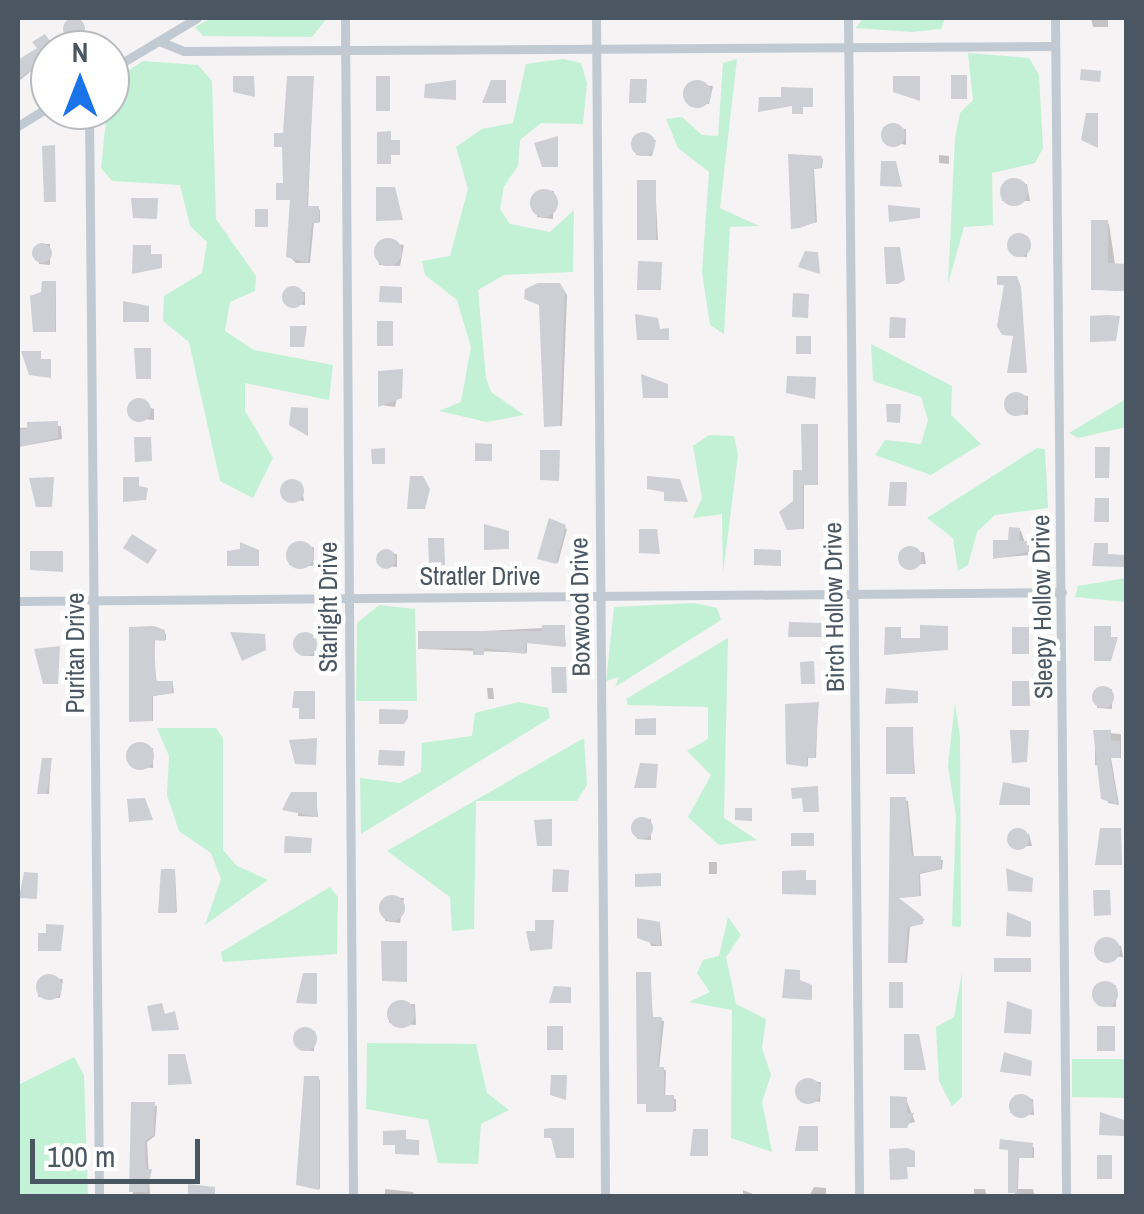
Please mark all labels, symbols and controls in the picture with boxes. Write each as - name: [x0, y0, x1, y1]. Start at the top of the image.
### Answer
- north arrow: [30, 30, 130, 130]
- text: N: [72, 33, 88, 71]
- street label: Sleepy Hollow Drive: [1025, 514, 1059, 700]
- street label: Birch Hollow Drive: [818, 522, 850, 692]
- street label: Boxwood Drive: [564, 537, 596, 677]
- street label: Starlight Drive: [313, 541, 343, 673]
- street label: Stratler Drive: [420, 561, 540, 591]
- street label: Puritan Drive: [60, 593, 90, 713]
- scale bar: [35, 1119, 205, 1181]
- text: 100 m: [47, 1136, 115, 1176]

